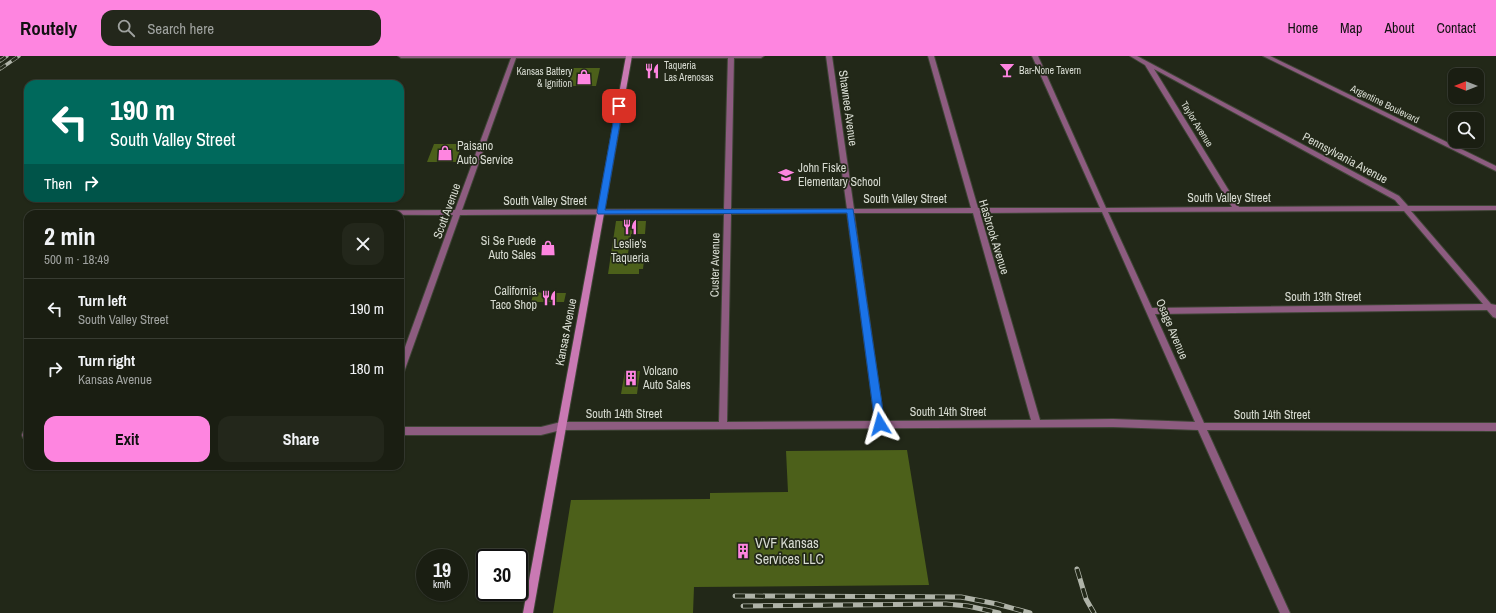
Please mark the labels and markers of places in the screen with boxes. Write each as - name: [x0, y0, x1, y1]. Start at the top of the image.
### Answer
- place label: Taqueria Las Arenosas: [664, 59, 714, 84]
- bar icon: Bar-None Tavern: [998, 61, 1016, 79]
- restaurant icon: Taqueria Las Arenosas: [643, 62, 661, 80]
- place label: Bar-None Tavern: [1019, 64, 1081, 77]
- place label: Kansas Battery & Ignition: [516, 65, 573, 90]
- shop icon: Kansas Battery & Ignition: [575, 68, 593, 86]
- pin: [602, 89, 636, 123]
- place label: Paisano Auto Service: [456, 138, 513, 168]
- shop icon: Paisano Auto Service: [436, 144, 454, 162]
- place label: John Fiske Elementary School: [798, 160, 881, 190]
- school or university icon: John Fiske Elementary School: [777, 166, 795, 184]
- restaurant icon: Leslie's Taqueria: [621, 218, 639, 236]
- place label: Si Se Puede Auto Sales: [481, 233, 536, 263]
- place label: Leslie's Taqueria: [611, 236, 650, 266]
- shop icon: Si Se Puede Auto Sales: [539, 239, 557, 257]
- place label: California Taco Shop: [490, 283, 538, 313]
- restaurant icon: California Taco Shop: [540, 289, 558, 307]
- place label: Volcano Auto Sales: [642, 363, 691, 393]
- building icon: Volcano Auto Sales: [622, 369, 640, 387]
- place label: VVF Kansas Services LLC: [755, 534, 824, 568]
- building icon: VVF Kansas Services LLC: [734, 542, 752, 560]

